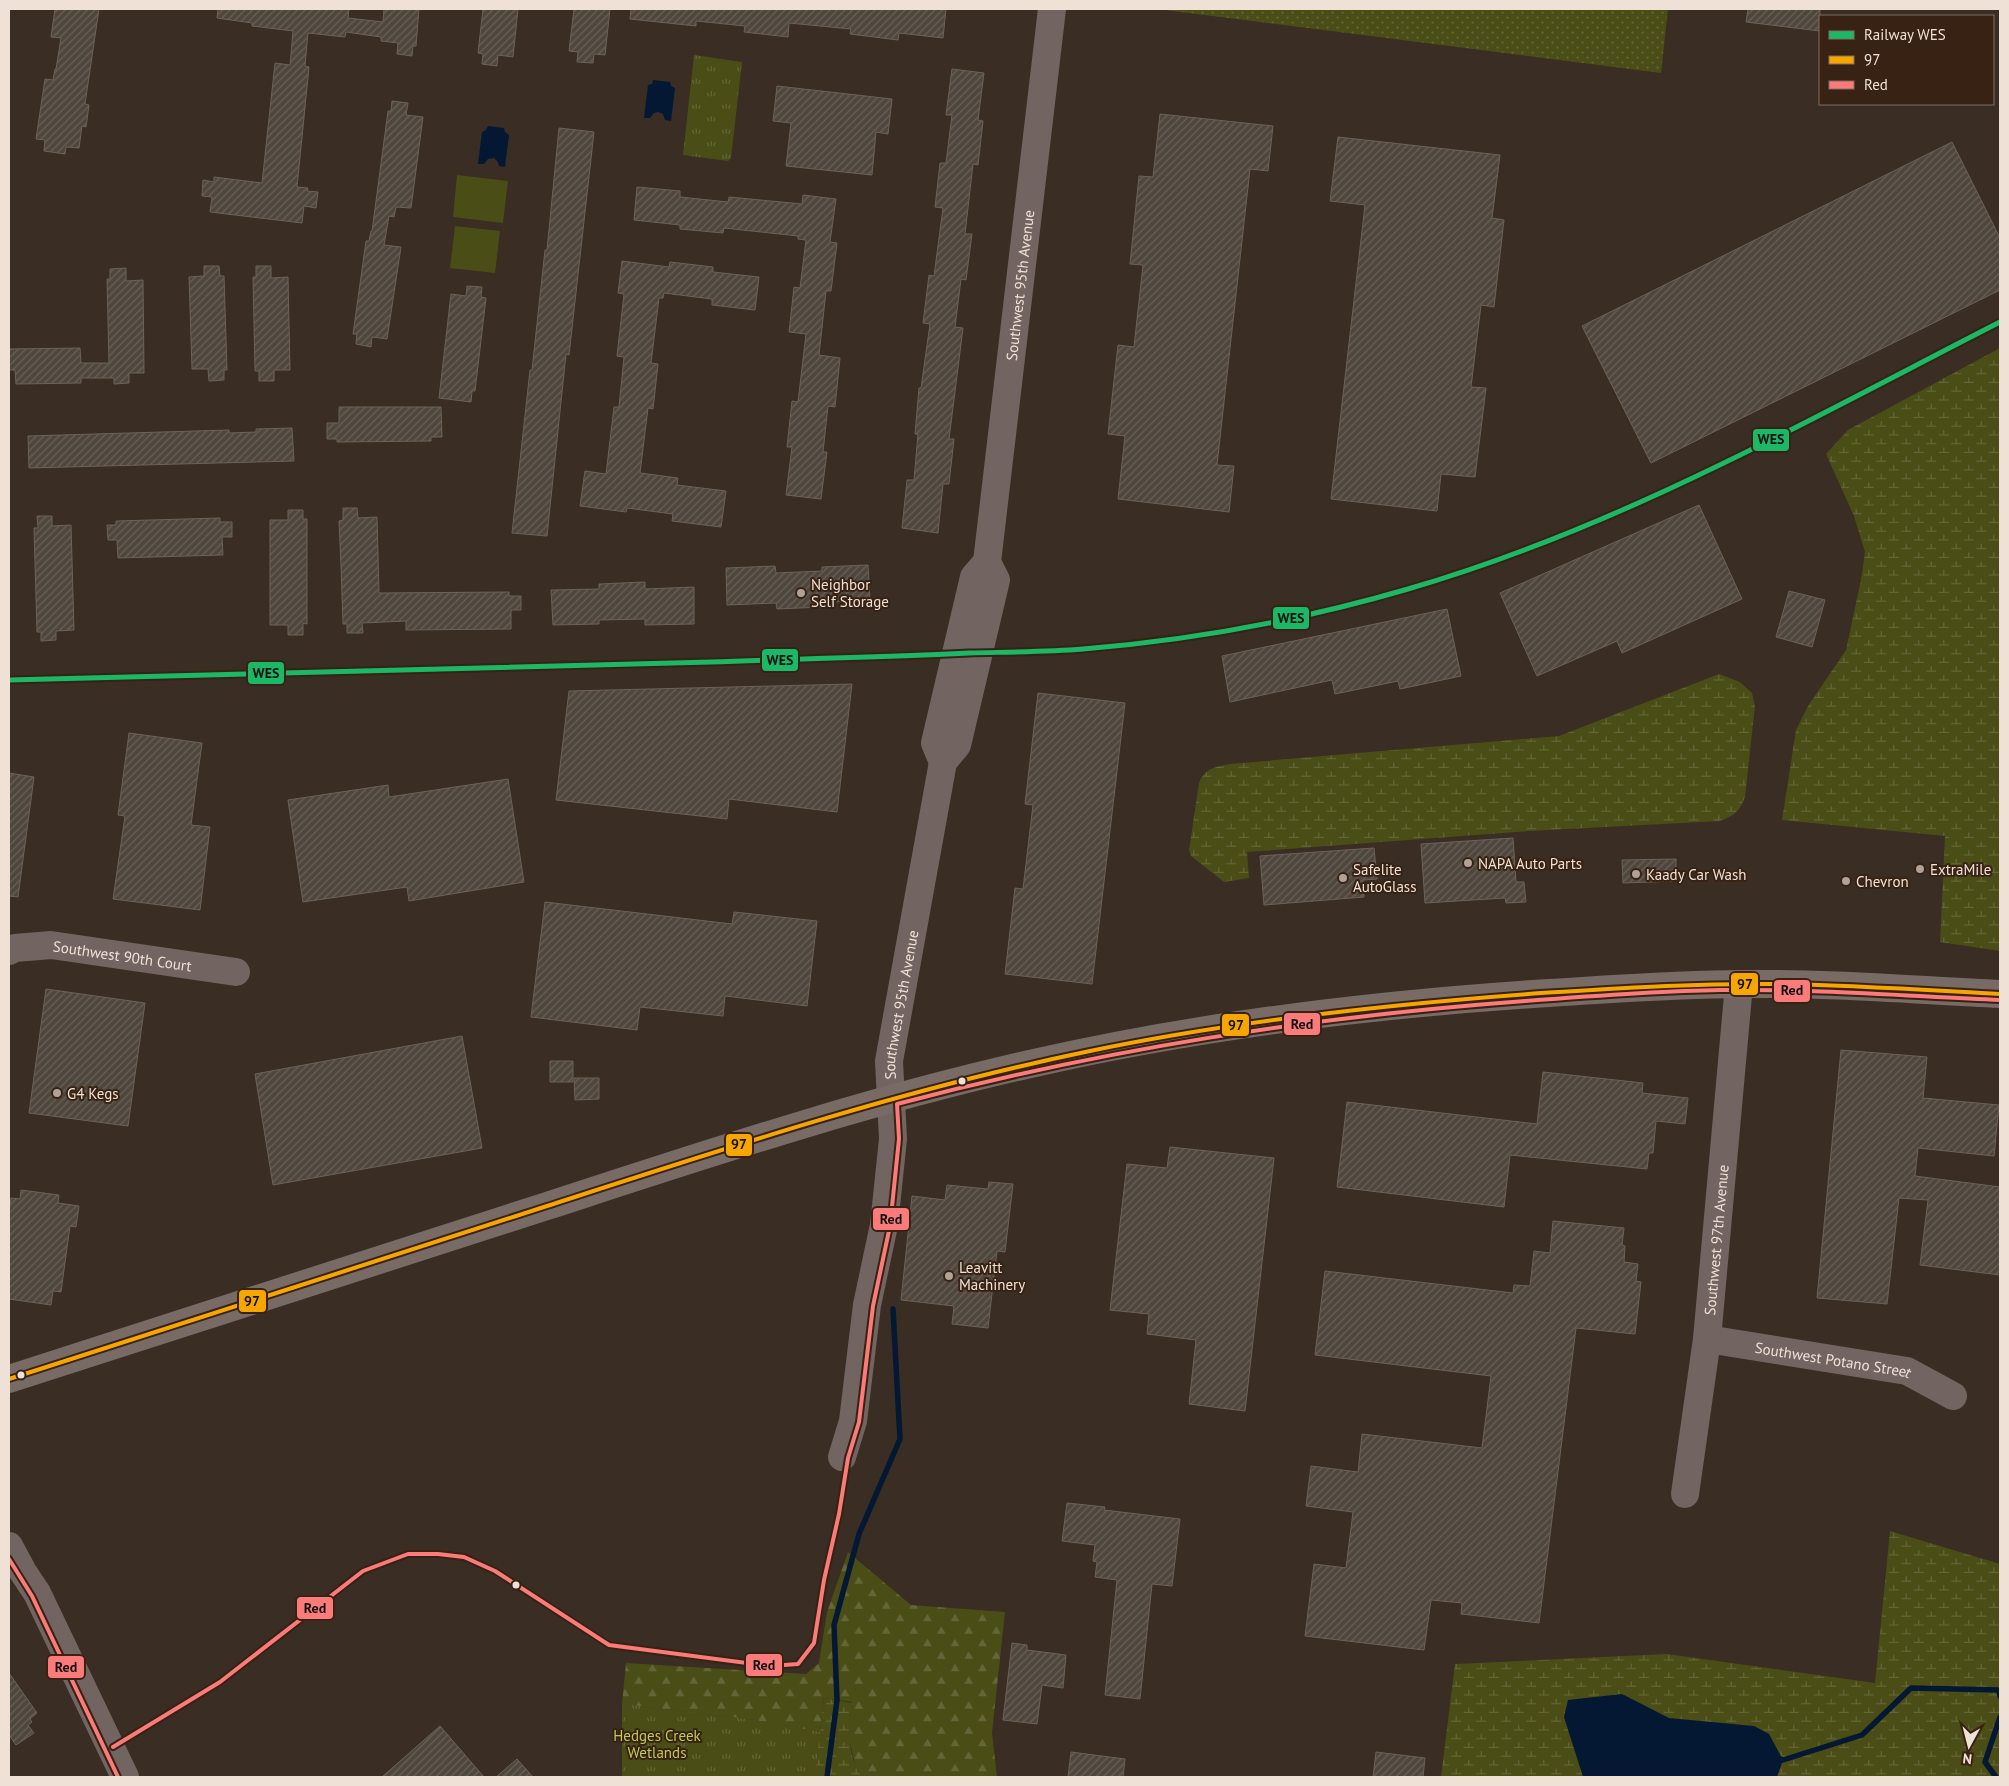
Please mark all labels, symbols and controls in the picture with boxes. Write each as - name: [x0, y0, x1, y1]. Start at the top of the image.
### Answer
- legend: [1819, 15, 1994, 105]
- text: Railway WES: [1864, 25, 1946, 44]
- text: 97: [1864, 50, 1880, 69]
- text: Red: [1864, 75, 1888, 94]
- street label: Southwest 95th Avenue: [1001, 209, 1038, 362]
- line badge: WES: [1752, 428, 1790, 452]
- text: WES: [1758, 430, 1784, 448]
- place label: Neighbor Self Storage: [811, 575, 889, 611]
- marker: Neighbor Self Storage: [795, 587, 807, 599]
- line badge: WES: [1272, 606, 1310, 630]
- text: WES: [1278, 609, 1304, 627]
- line badge: WES: [761, 648, 799, 672]
- text: WES: [767, 651, 793, 669]
- line badge: WES: [247, 661, 285, 685]
- text: WES: [253, 664, 279, 682]
- place label: NAPA Auto Parts: [1478, 854, 1582, 873]
- marker: NAPA Auto Parts: [1462, 857, 1474, 869]
- place label: Safelite AutoGlass: [1353, 860, 1416, 896]
- place label: ExtraMile: [1930, 860, 1991, 879]
- marker: ExtraMile: [1914, 863, 1926, 875]
- place label: Kaady Car Wash: [1646, 865, 1746, 884]
- marker: Kaady Car Wash: [1630, 868, 1642, 880]
- marker: Safelite AutoGlass: [1337, 872, 1349, 884]
- place label: Chevron: [1856, 872, 1909, 891]
- marker: Chevron: [1840, 875, 1852, 887]
- street label: Southwest 95th Avenue: [879, 929, 922, 1080]
- street label: Southwest 90th Court: [52, 936, 193, 975]
- line badge: 97: [1730, 972, 1759, 996]
- text: 97: [1737, 975, 1753, 993]
- line badge: Red: [1773, 979, 1811, 1003]
- text: Red: [1781, 981, 1803, 999]
- line badge: Red: [1283, 1012, 1321, 1036]
- line badge: 97: [1221, 1013, 1250, 1037]
- text: Red: [1291, 1015, 1313, 1033]
- text: 97: [1228, 1016, 1244, 1034]
- unlabelled marker: [957, 1076, 967, 1086]
- place label: G4 Kegs: [67, 1084, 119, 1103]
- marker: G4 Kegs: [51, 1087, 63, 1099]
- line badge: 97: [725, 1133, 753, 1157]
- text: 97: [731, 1135, 747, 1153]
- street label: Southwest 97th Avenue: [1700, 1164, 1732, 1316]
- line badge: Red: [872, 1207, 910, 1231]
- text: Red: [880, 1210, 902, 1228]
- place label: Leavitt Machinery: [959, 1258, 1025, 1294]
- marker: Leavitt Machinery: [943, 1270, 955, 1282]
- line badge: 97: [238, 1289, 267, 1313]
- text: 97: [244, 1292, 260, 1310]
- street label: Southwest Potano Street: [1754, 1337, 1916, 1382]
- unlabelled marker: [16, 1370, 26, 1380]
- unlabelled marker: [511, 1580, 521, 1590]
- line badge: Red: [296, 1596, 334, 1620]
- text: Red: [304, 1599, 326, 1617]
- line badge: Red: [745, 1653, 783, 1677]
- line badge: Red: [47, 1655, 85, 1679]
- text: Red: [753, 1656, 775, 1674]
- text: Red: [55, 1658, 77, 1676]
- north arrow: [1944, 1721, 1994, 1771]
- park label: Hedges Creek Wetlands: [613, 1726, 702, 1762]
- text: N: [1962, 1749, 1973, 1768]

